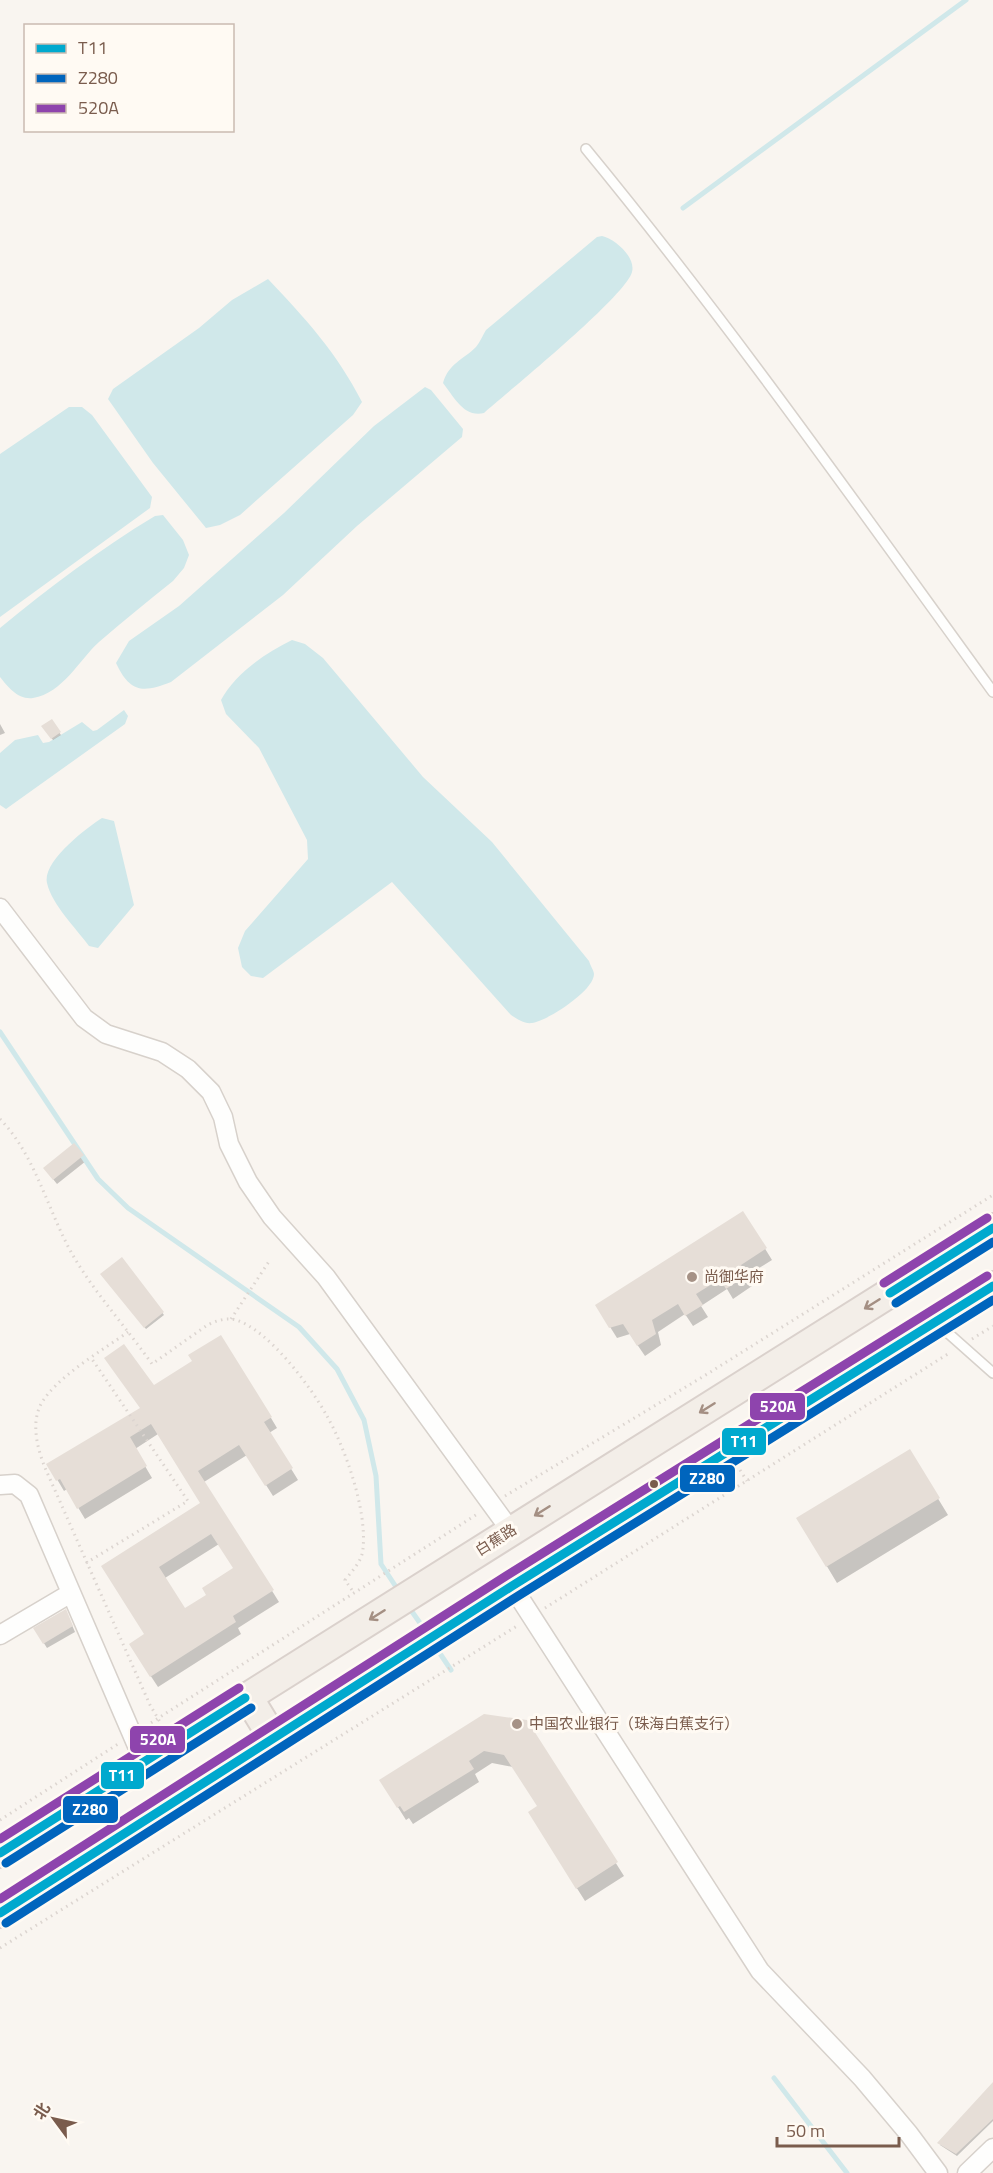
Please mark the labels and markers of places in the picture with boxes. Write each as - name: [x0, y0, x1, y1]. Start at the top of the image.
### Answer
- place label: 尚御华府: [704, 1265, 764, 1288]
- marker: 尚御华府: [685, 1270, 699, 1284]
- unlabelled marker: [648, 1478, 660, 1490]
- place label: 中国农业银行（珠海白蕉支行）: [529, 1712, 739, 1735]
- marker: 中国农业银行（珠海白蕉支行）: [510, 1717, 524, 1731]

